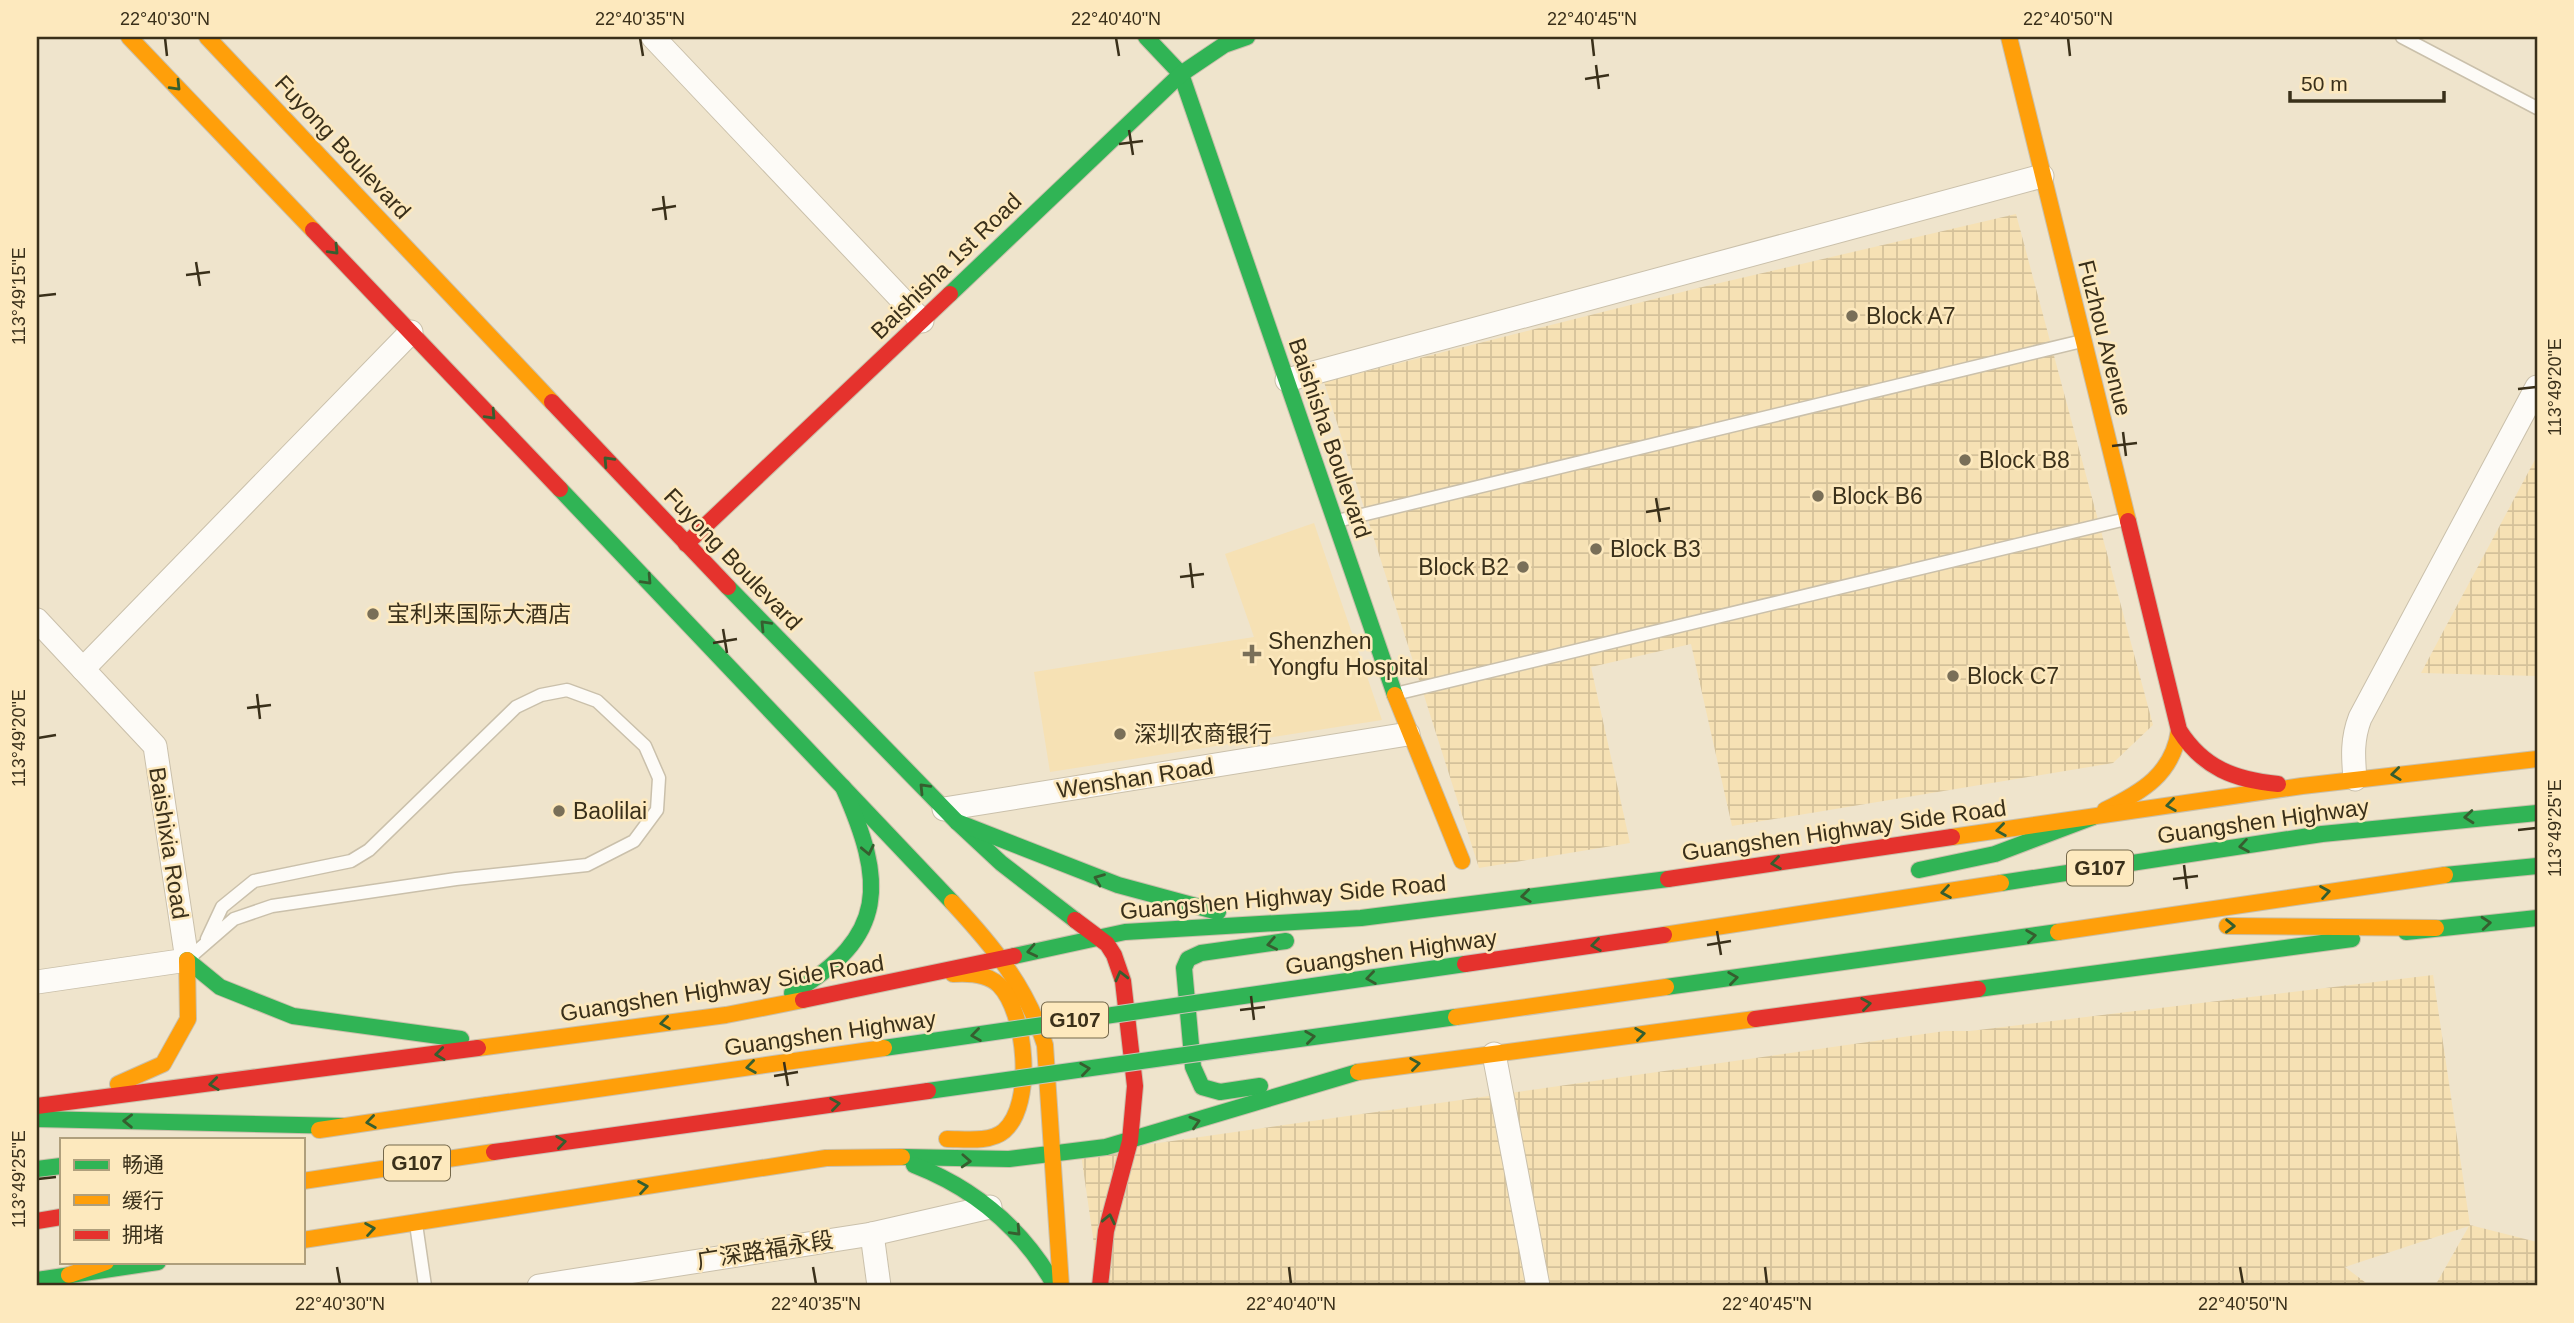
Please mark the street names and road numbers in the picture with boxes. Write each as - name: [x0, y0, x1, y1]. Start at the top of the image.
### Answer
- street label: Fuyong Boulevard: [270, 70, 416, 224]
- street label: Baishisha 1st Road: [866, 188, 1026, 344]
- street label: Fuzhou Avenue: [2073, 258, 2137, 418]
- street label: Baishisha Boulevard: [1284, 335, 1376, 541]
- street label: Fuyong Boulevard: [659, 483, 807, 635]
- street label: Wenshan Road: [1055, 753, 1215, 803]
- street label: Baishixia Road: [144, 765, 194, 921]
- street label: Guangshen Highway: [2155, 793, 2371, 849]
- street label: Guangshen Highway Side Road: [1680, 794, 2008, 866]
- road number: G107: [2067, 850, 2133, 886]
- street label: Guangshen Highway Side Road: [1119, 870, 1447, 924]
- street label: Guangshen Highway: [1283, 924, 1499, 980]
- street label: Guangshen Highway Side Road: [558, 950, 886, 1026]
- road number: G107: [1042, 1002, 1108, 1038]
- street label: Guangshen Highway: [722, 1005, 938, 1061]
- road number: G107: [384, 1146, 450, 1180]
- street label: 广深路福永段: [695, 1226, 835, 1274]

